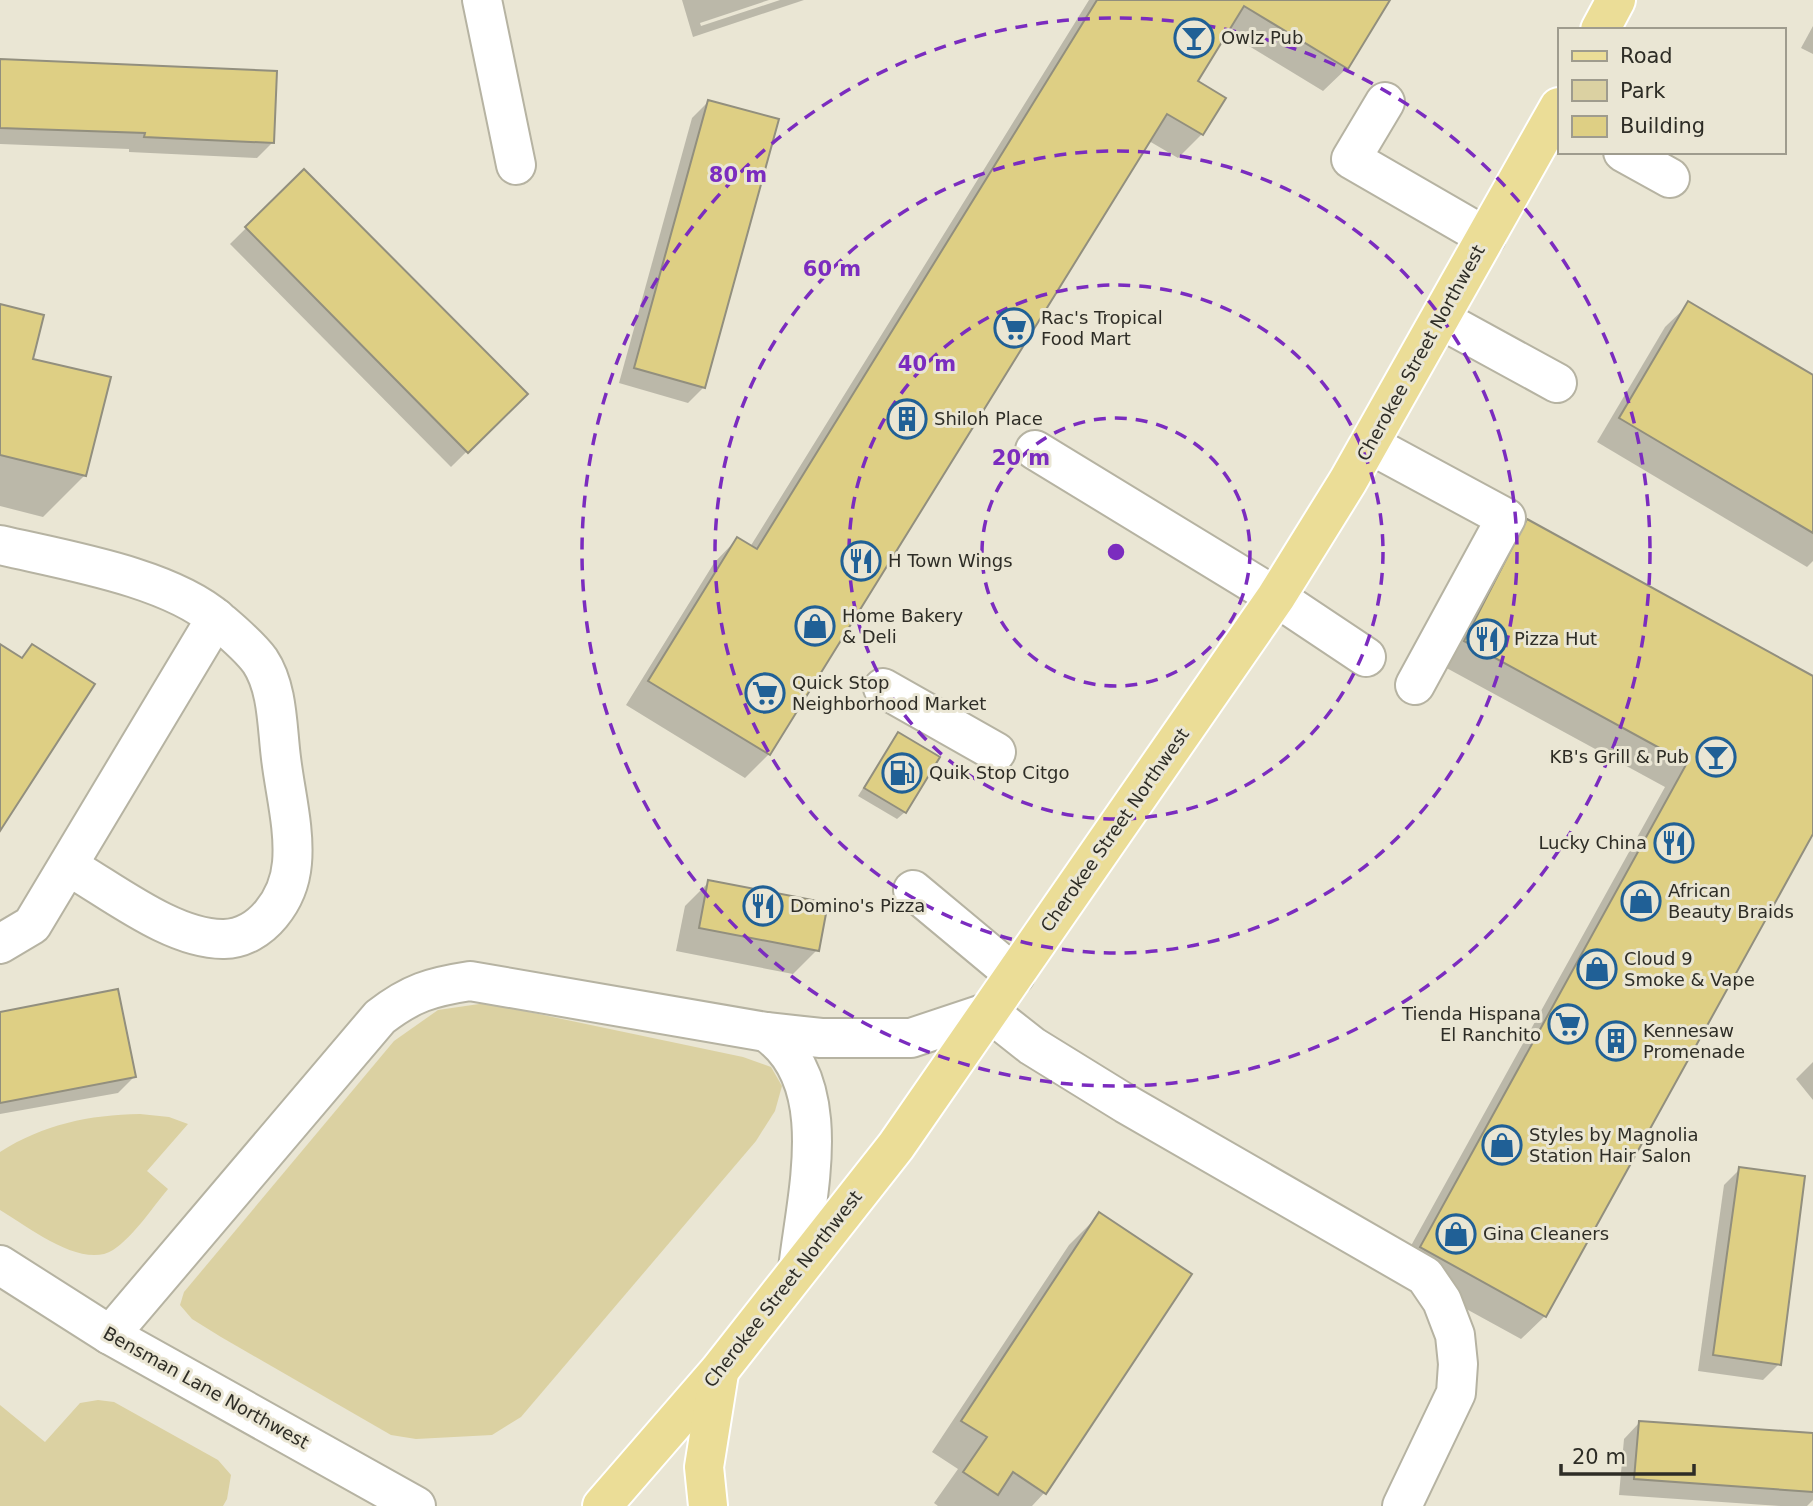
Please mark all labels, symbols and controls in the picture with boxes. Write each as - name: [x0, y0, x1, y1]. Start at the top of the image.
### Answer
- bar icon: Owlz Pub: [1173, 17, 1215, 59]
- place label: Owlz Pub: [1221, 27, 1303, 48]
- legend: [1558, 28, 1785, 154]
- text: Road: [1620, 44, 1673, 68]
- text: Park: [1620, 79, 1666, 103]
- text: Building: [1620, 114, 1705, 138]
- text: 80 m: [709, 163, 767, 187]
- street label: Cherokee Street Northwest: [1352, 241, 1489, 464]
- text: 60 m: [803, 257, 861, 281]
- supermarket icon: Rac's Tropical Food Mart: [993, 307, 1035, 349]
- place label: Rac's Tropical Food Mart: [1041, 307, 1163, 349]
- text: 40 m: [898, 352, 956, 376]
- building icon: Shiloh Place: [886, 398, 928, 440]
- place label: Shiloh Place: [934, 408, 1043, 429]
- text: 20 m: [992, 446, 1050, 470]
- restaurant icon: H Town Wings: [840, 540, 882, 582]
- centre of rings: [1104, 540, 1128, 564]
- place label: H Town Wings: [888, 550, 1013, 571]
- shop icon: Home Bakery & Deli: [794, 605, 836, 647]
- place label: Home Bakery & Deli: [842, 605, 964, 647]
- restaurant icon: Pizza Hut: [1466, 618, 1508, 660]
- place label: Pizza Hut: [1514, 628, 1597, 649]
- supermarket icon: Quick Stop Neighborhood Market: [744, 672, 786, 714]
- place label: Quick Stop Neighborhood Market: [792, 672, 986, 714]
- street label: Cherokee Street Northwest: [1036, 724, 1193, 936]
- bar icon: KB's Grill & Pub: [1695, 736, 1737, 778]
- place label: KB's Grill & Pub: [1550, 746, 1689, 767]
- fuel station icon: Quik Stop Citgo: [881, 752, 923, 794]
- place label: Quik Stop Citgo: [929, 762, 1069, 783]
- restaurant icon: Lucky China: [1653, 822, 1695, 864]
- place label: Lucky China: [1538, 832, 1647, 853]
- shop icon: African Beauty Braids: [1620, 880, 1662, 922]
- place label: African Beauty Braids: [1668, 880, 1794, 922]
- restaurant icon: Domino's Pizza: [742, 885, 784, 927]
- place label: Domino's Pizza: [790, 895, 925, 916]
- shop icon: Cloud 9 Smoke & Vape: [1576, 948, 1618, 990]
- place label: Cloud 9 Smoke & Vape: [1624, 948, 1755, 990]
- place label: Tienda Hispana El Ranchito: [1401, 1003, 1541, 1045]
- supermarket icon: Tienda Hispana El Ranchito: [1547, 1003, 1589, 1045]
- building icon: Kennesaw Promenade: [1595, 1020, 1637, 1062]
- place label: Kennesaw Promenade: [1643, 1020, 1745, 1062]
- shop icon: Styles by Magnolia Station Hair Salon: [1481, 1124, 1523, 1166]
- place label: Styles by Magnolia Station Hair Salon: [1529, 1124, 1699, 1166]
- street label: Cherokee Street Northwest: [699, 1186, 866, 1391]
- shop icon: Gina Cleaners: [1435, 1213, 1477, 1255]
- place label: Gina Cleaners: [1483, 1223, 1609, 1244]
- street label: Bensman Lane Northwest: [100, 1322, 313, 1453]
- scale bar: [1561, 1432, 1694, 1476]
- text: 20 m: [1572, 1445, 1626, 1469]

